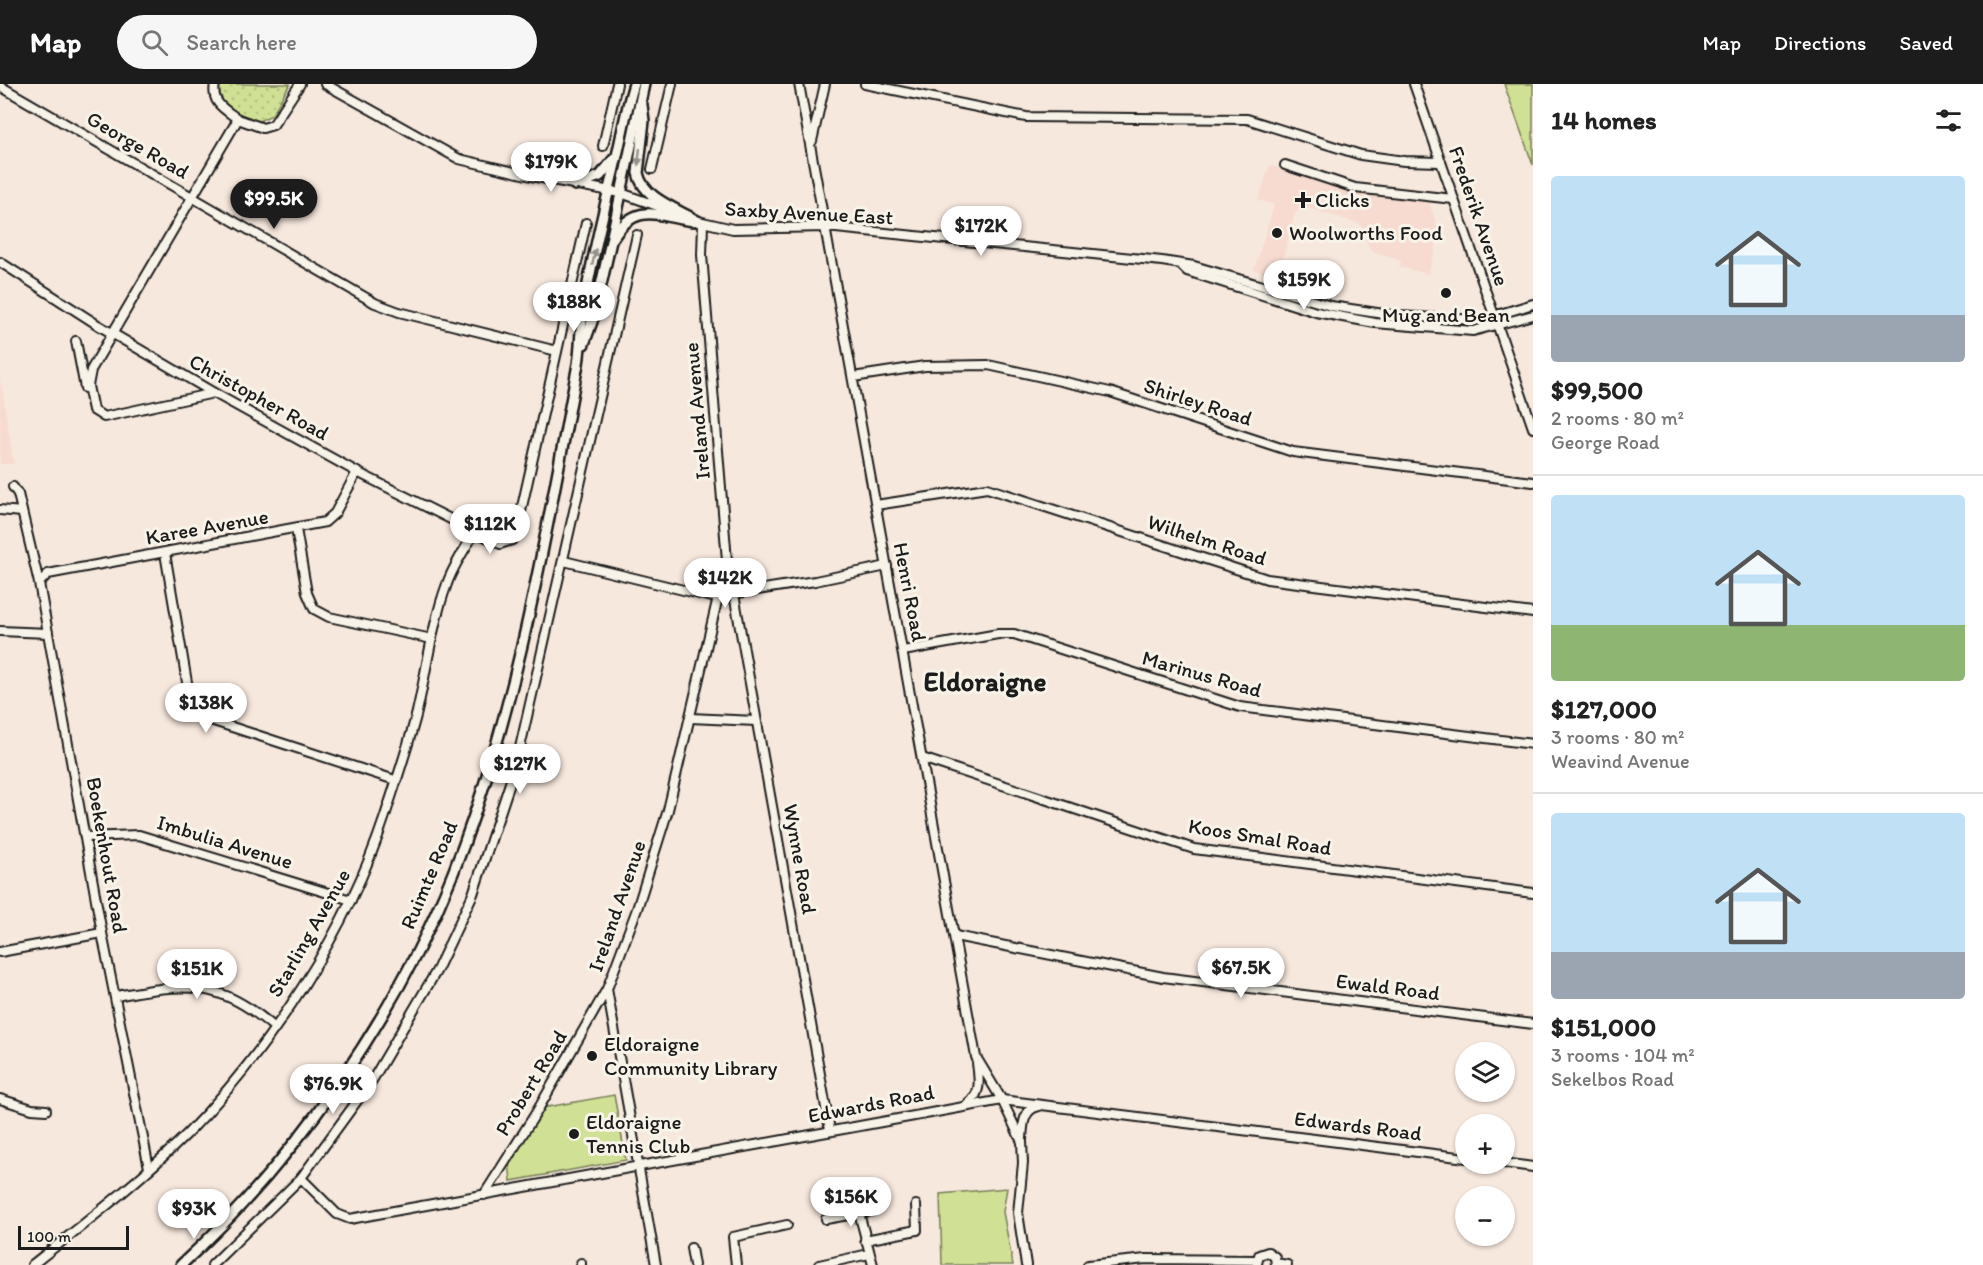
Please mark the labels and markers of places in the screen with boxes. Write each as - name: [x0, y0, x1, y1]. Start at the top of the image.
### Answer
- pin: $179K: [509, 142, 593, 193]
- pin: $99.5K: [225, 179, 323, 230]
- place label: Clicks: [1315, 187, 1370, 212]
- marker: Clicks: [1296, 193, 1310, 207]
- pin: $172K: [939, 206, 1023, 257]
- place label: Woolworths Food: [1289, 220, 1443, 245]
- marker: Woolworths Food: [1270, 226, 1284, 240]
- pin: $159K: [1262, 260, 1346, 311]
- pin: $188K: [532, 282, 616, 333]
- marker: Mug and Bean: [1439, 286, 1453, 300]
- place label: Mug and Bean: [1382, 302, 1510, 327]
- pin: $112K: [448, 504, 532, 555]
- pin: $142K: [683, 558, 767, 609]
- pin: $138K: [164, 683, 248, 734]
- pin: $127K: [478, 744, 562, 795]
- pin: $67.5K: [1192, 948, 1290, 999]
- pin: $151K: [155, 949, 239, 1000]
- place label: Eldoraigne Community Library: [604, 1031, 778, 1080]
- marker: Eldoraigne Community Library: [585, 1049, 599, 1063]
- pin: $76.9K: [284, 1064, 382, 1115]
- place label: Eldoraigne Tennis Club: [586, 1109, 690, 1158]
- marker: Eldoraigne Tennis Club: [567, 1127, 581, 1141]
- pin: $156K: [809, 1177, 893, 1228]
- pin: $93K: [158, 1189, 230, 1240]

